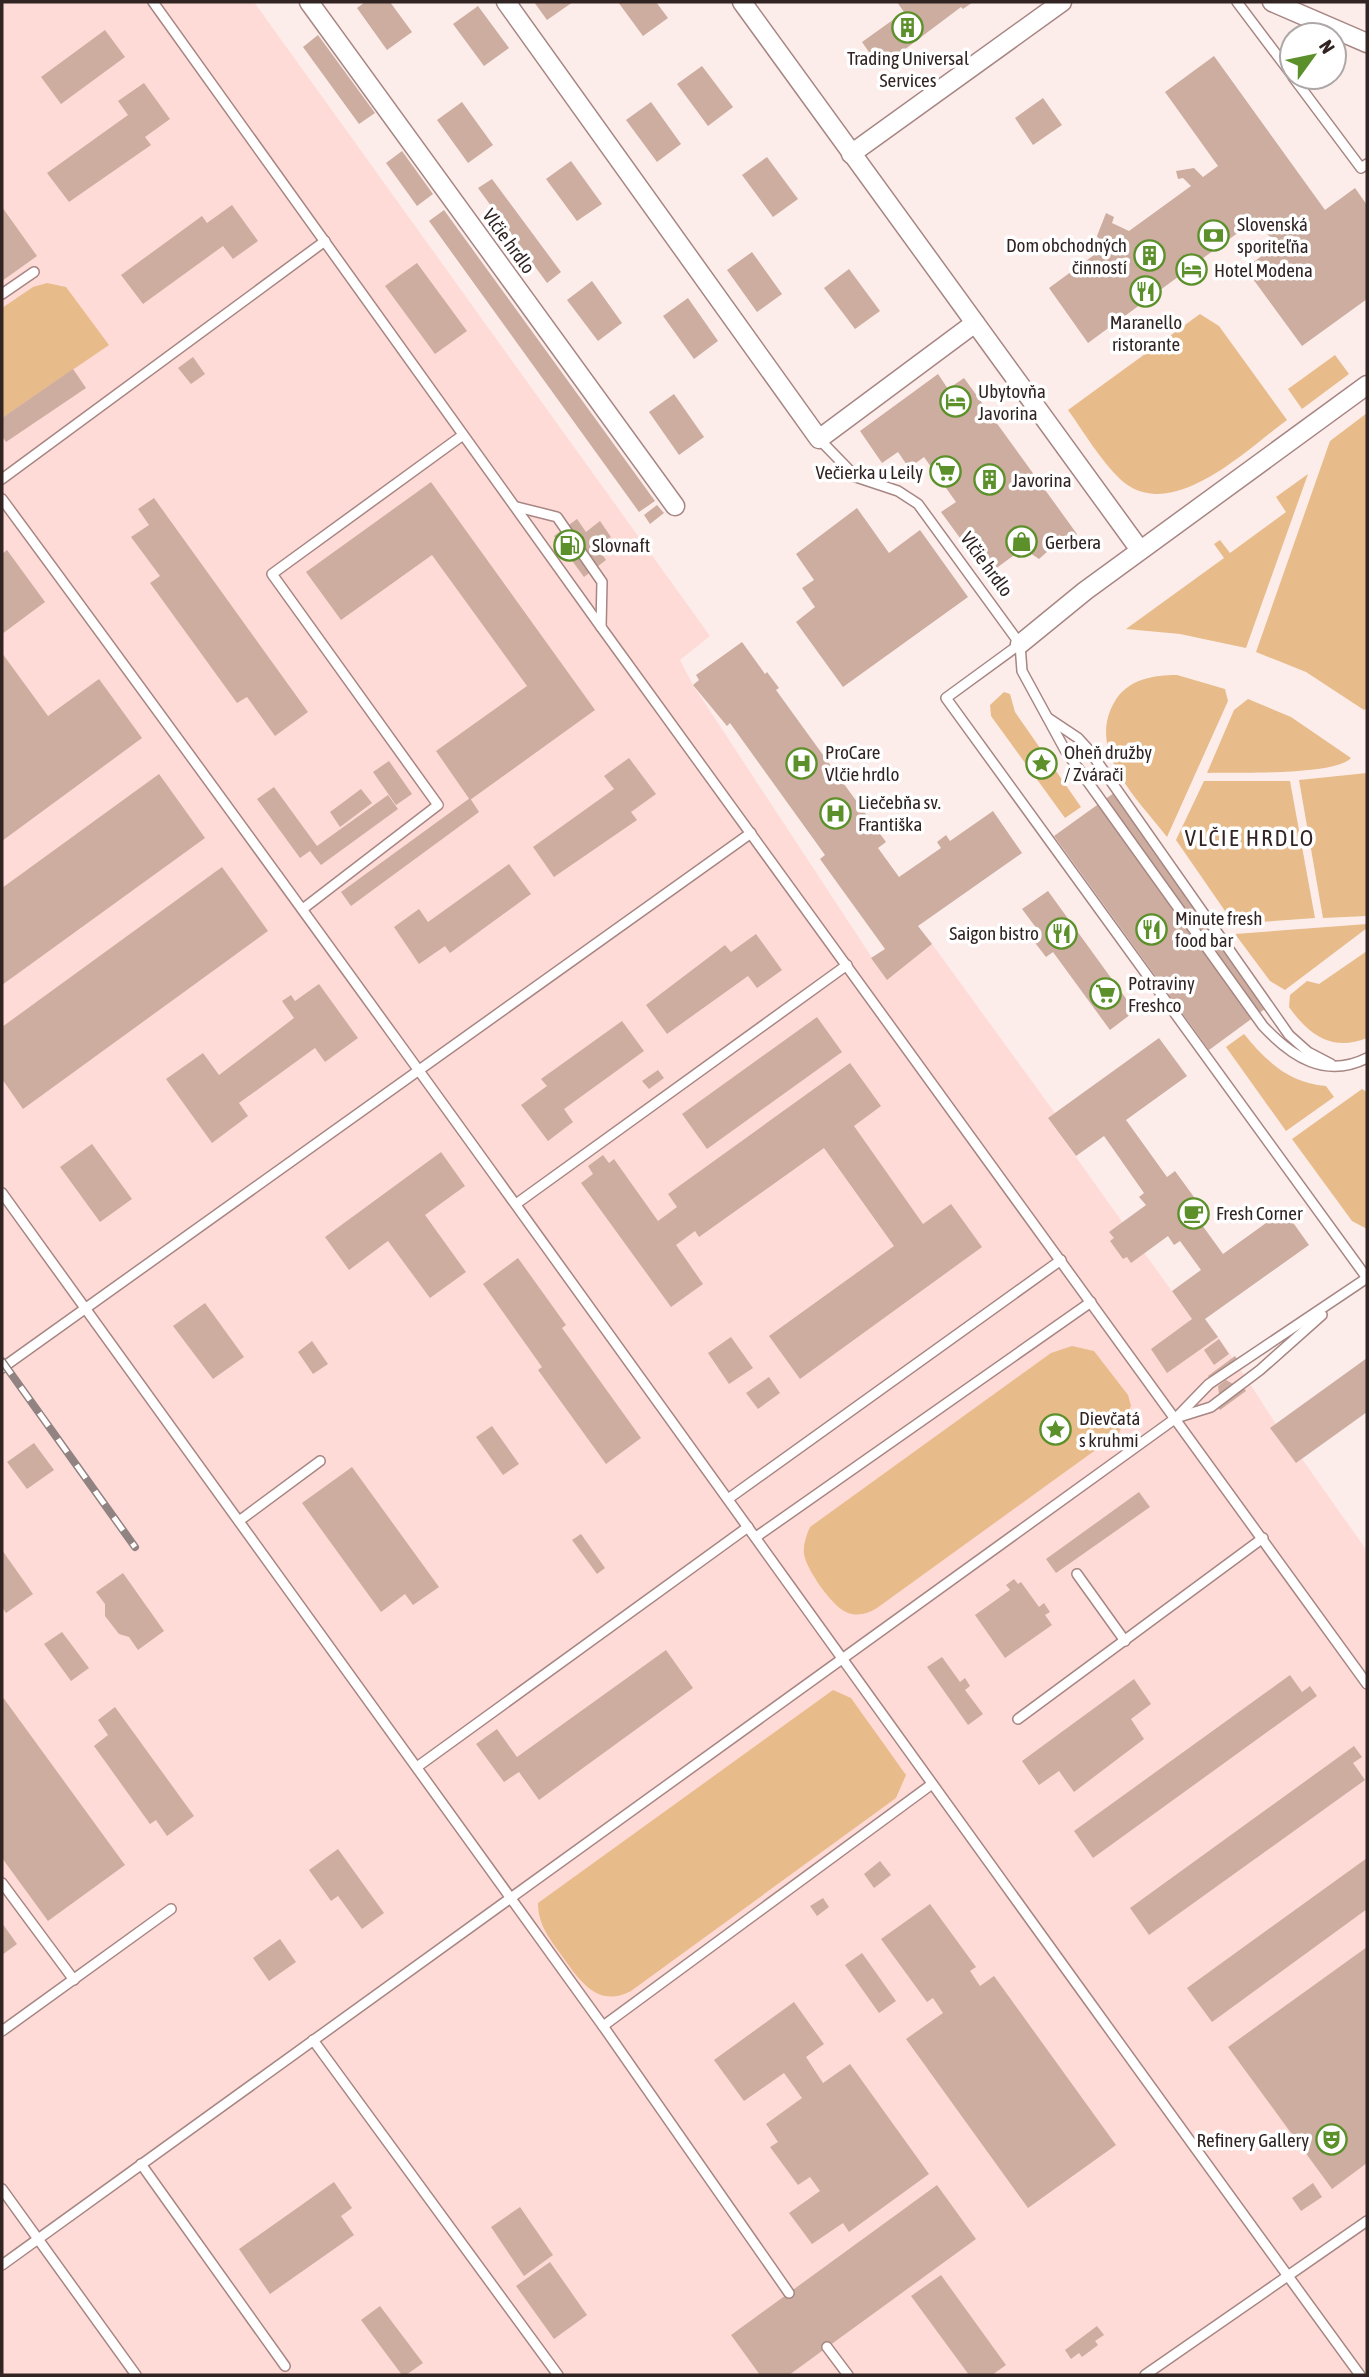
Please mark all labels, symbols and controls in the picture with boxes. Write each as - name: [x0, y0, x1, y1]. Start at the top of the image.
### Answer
- building icon: Trading Universal Services: [891, 10, 925, 44]
- north arrow: [1278, 21, 1348, 91]
- text: N: [1315, 36, 1340, 57]
- place label: Trading Universal Services: [847, 47, 969, 91]
- street label: Vlčie hrdlo: [478, 204, 540, 278]
- place label: Slovenská sporiteľňa: [1237, 213, 1309, 257]
- bank icon: Slovenská sporiteľňa: [1197, 218, 1231, 252]
- place label: Dom obchodných činností: [1006, 234, 1127, 278]
- building icon: Dom obchodných činností: [1133, 239, 1167, 273]
- hotel icon: Hotel Modena: [1174, 253, 1208, 287]
- place label: Hotel Modena: [1214, 259, 1313, 281]
- restaurant icon: Maranello ristorante: [1129, 274, 1163, 308]
- place label: Maranello ristorante: [1110, 311, 1182, 355]
- place label: Ubytovňa Javorina: [978, 380, 1046, 424]
- hotel icon: Ubytovňa Javorina: [938, 385, 972, 419]
- supermarket icon: Večierka u Leily: [929, 455, 963, 489]
- place label: Večierka u Leily: [815, 461, 923, 483]
- building icon: Javorina: [972, 463, 1006, 497]
- place label: Javorina: [1012, 469, 1072, 491]
- shop icon: Gerbera: [1005, 525, 1039, 559]
- street label: Vlčie hrdlo: [956, 527, 1018, 601]
- fuel station icon: Slovnaft: [552, 528, 586, 562]
- place label: Gerbera: [1045, 531, 1101, 553]
- place label: Slovnaft: [592, 534, 650, 556]
- place label: ProCare Vlčie hrdlo: [825, 741, 899, 785]
- place label: Oheň družby / Zvárači: [1064, 741, 1152, 785]
- hospital icon: ProCare Vlčie hrdlo: [785, 746, 819, 780]
- place icon: Oheň družby / Zvárači: [1024, 746, 1058, 780]
- place label: Liečebňa sv. Františka: [858, 791, 941, 835]
- hospital icon: Liečebňa sv. Františka: [818, 796, 852, 830]
- district label: VLČIE HRDLO: [1185, 825, 1315, 851]
- place label: Minute fresh food bar: [1175, 907, 1262, 951]
- restaurant icon: Minute fresh food bar: [1135, 912, 1169, 946]
- restaurant icon: Saigon bistro: [1045, 916, 1079, 950]
- place label: Saigon bistro: [949, 922, 1039, 944]
- place label: Potraviny Freshco: [1128, 972, 1195, 1016]
- supermarket icon: Potraviny Freshco: [1088, 977, 1122, 1011]
- cafe icon: Fresh Corner: [1176, 1196, 1210, 1230]
- place label: Fresh Corner: [1216, 1202, 1303, 1224]
- place label: Dievčatá s kruhmi: [1079, 1407, 1140, 1451]
- place icon: Dievčatá s kruhmi: [1039, 1412, 1073, 1446]
- theatre icon: Refinery Gallery: [1315, 2123, 1349, 2157]
- place label: Refinery Gallery: [1197, 2129, 1309, 2151]

